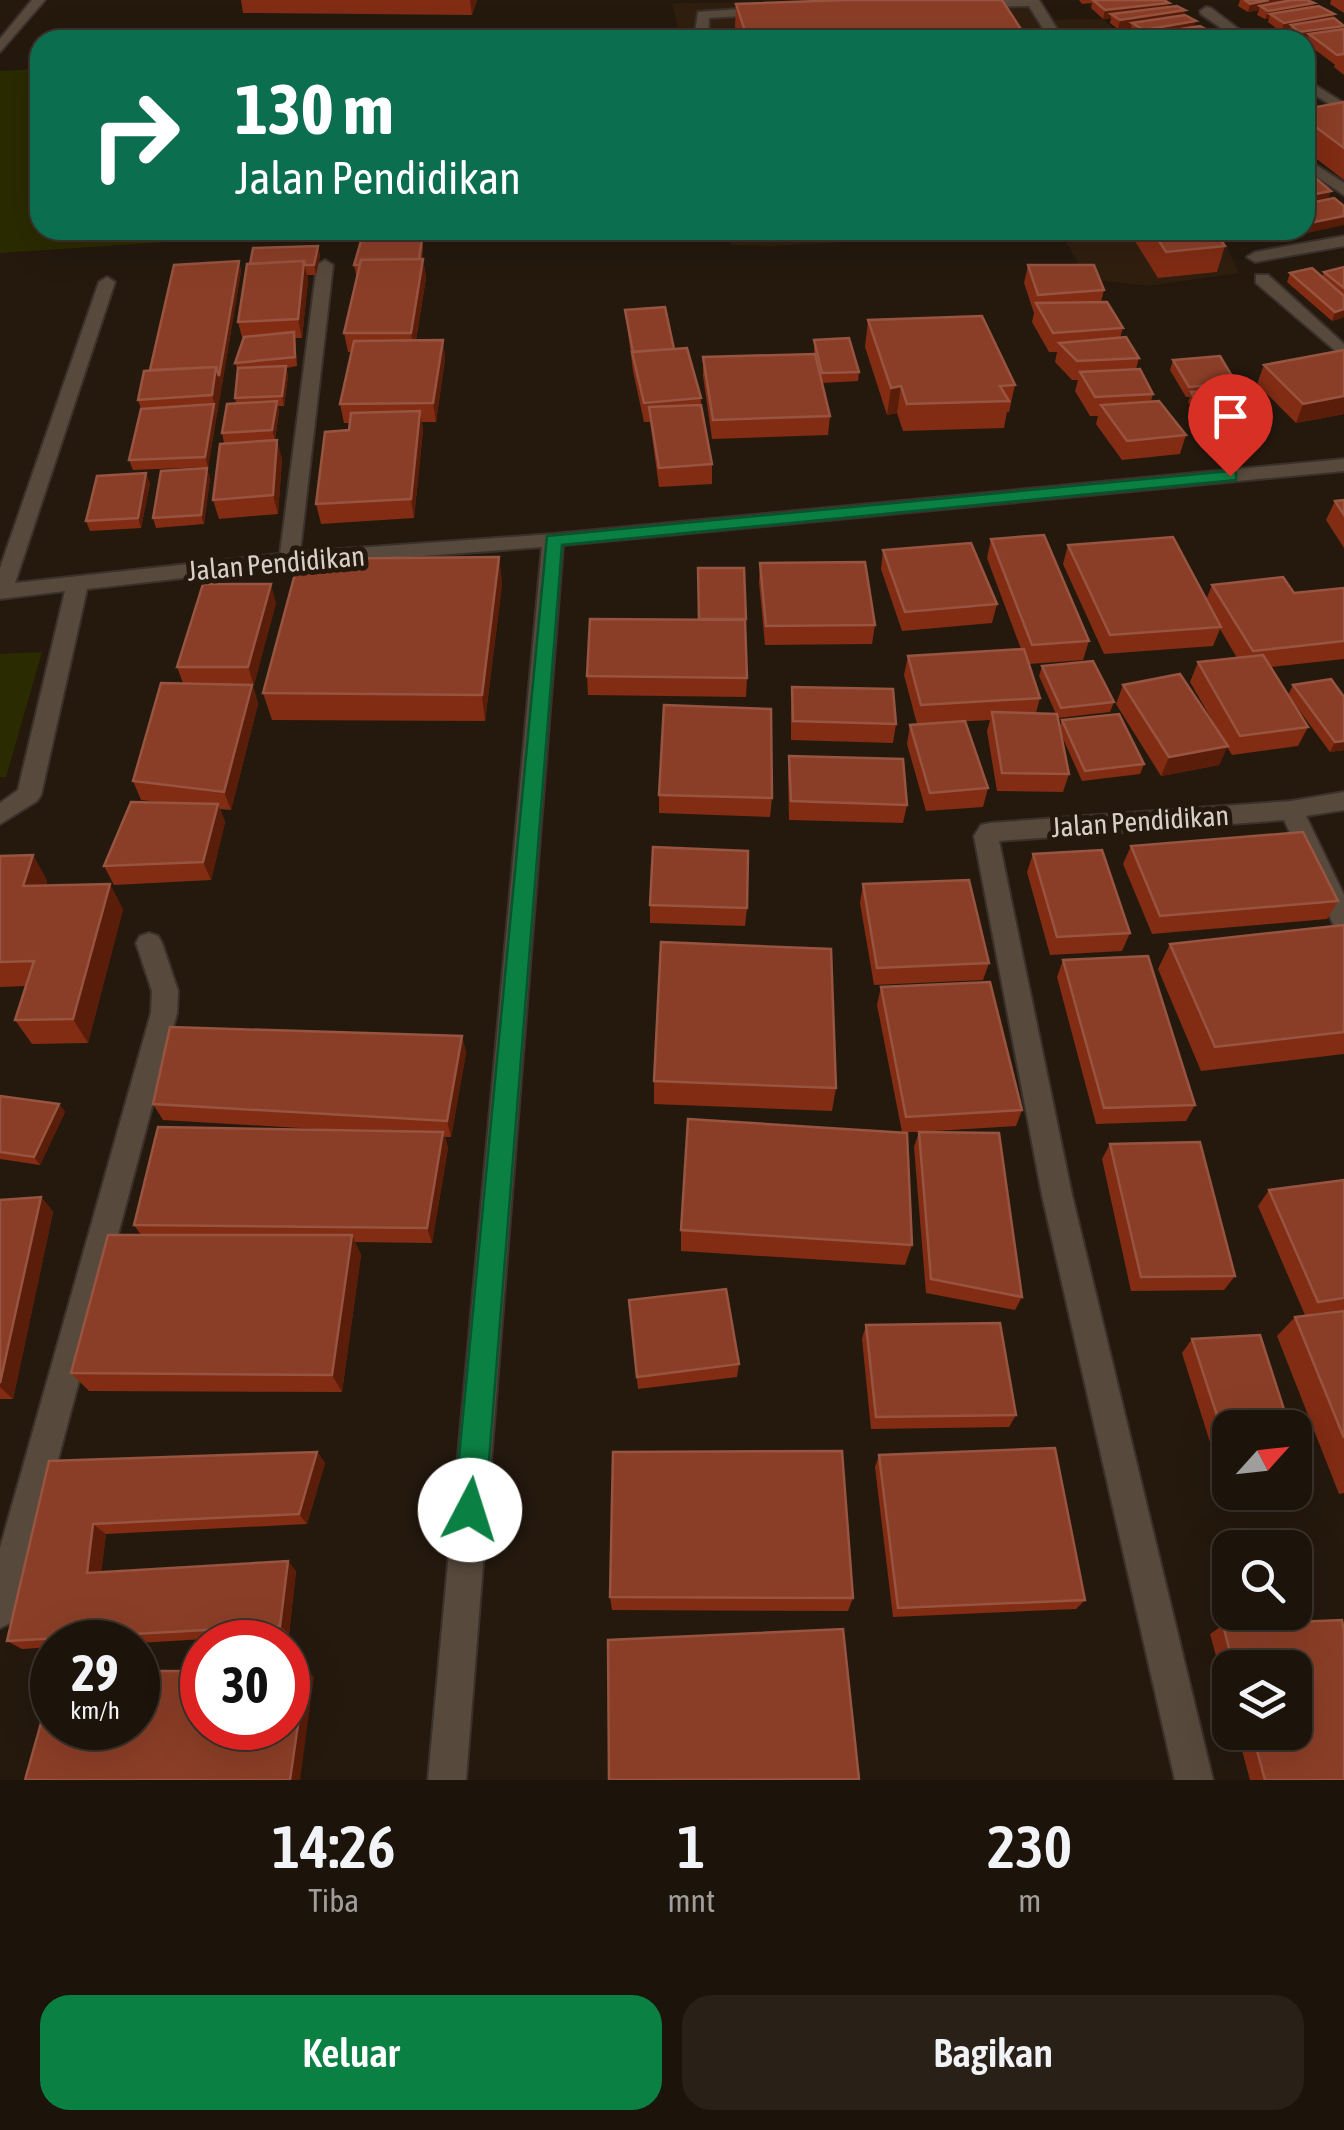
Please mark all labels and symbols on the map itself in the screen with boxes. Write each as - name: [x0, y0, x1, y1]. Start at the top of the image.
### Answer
- pin: [1188, 374, 1273, 477]
- street label: Jalan Pendidikan: [186, 539, 366, 587]
- street label: Jalan Pendidikan: [1050, 799, 1230, 843]
- north arrow: [1212, 1410, 1312, 1510]
- position arrow: [418, 1458, 522, 1562]
- speed limit sign: 30: [180, 1620, 310, 1750]

